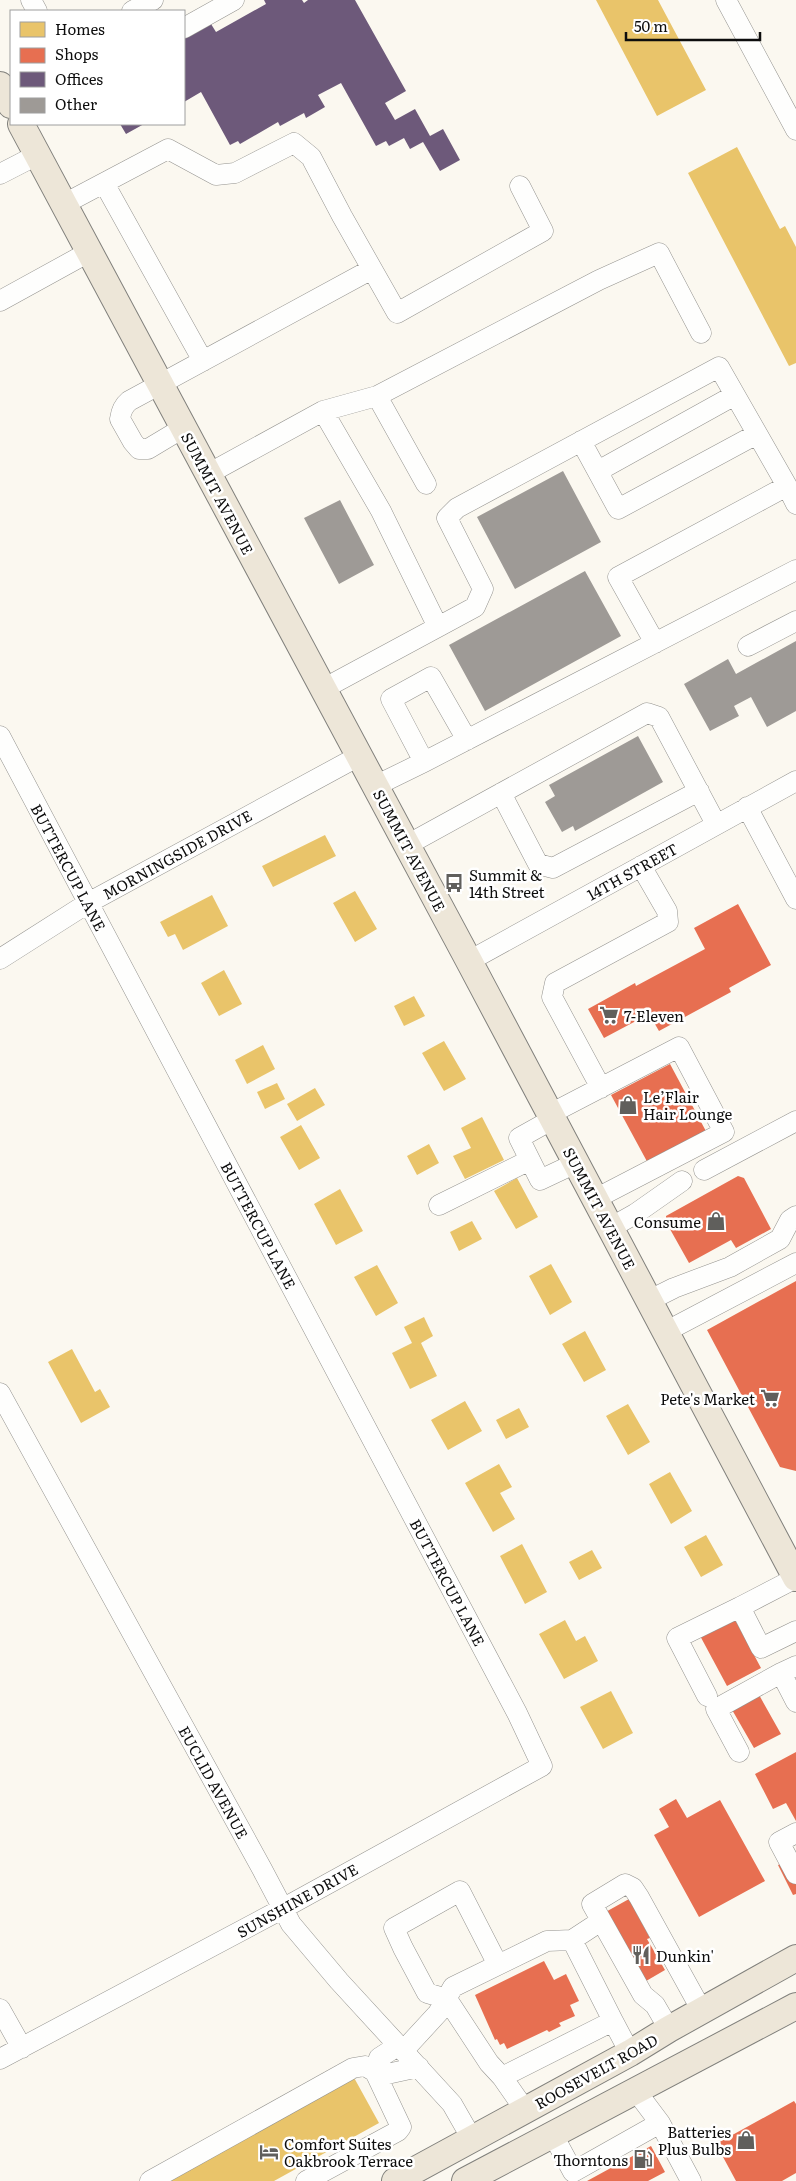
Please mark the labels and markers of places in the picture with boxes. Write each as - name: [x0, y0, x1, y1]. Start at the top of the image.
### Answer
- place label: Summit & 14th Street: [469, 863, 545, 903]
- bus stop icon: Summit & 14th Street: [443, 872, 465, 894]
- supermarket icon: 7-Eleven: [598, 1004, 620, 1026]
- place label: 7-Eleven: [624, 1004, 684, 1027]
- place label: Le’Flair Hair Lounge: [643, 1085, 733, 1125]
- shop icon: Le’Flair Hair Lounge: [617, 1094, 639, 1116]
- place label: Consume: [634, 1210, 701, 1233]
- shop icon: Consume: [705, 1210, 727, 1232]
- place label: Pete's Market: [660, 1387, 755, 1410]
- supermarket icon: Pete's Market: [759, 1387, 781, 1409]
- restaurant icon: Dunkin': [630, 1944, 652, 1966]
- place label: Dunkin': [656, 1944, 714, 1967]
- place label: Batteries Plus Bulbs: [658, 2120, 731, 2160]
- shop icon: Batteries Plus Bulbs: [735, 2129, 757, 2151]
- place label: Comfort Suites Oakbrook Terrace: [284, 2132, 413, 2172]
- hotel icon: Comfort Suites Oakbrook Terrace: [258, 2141, 280, 2163]
- place label: Thorntons: [553, 2148, 628, 2171]
- fuel station icon: Thorntons: [632, 2148, 654, 2170]

